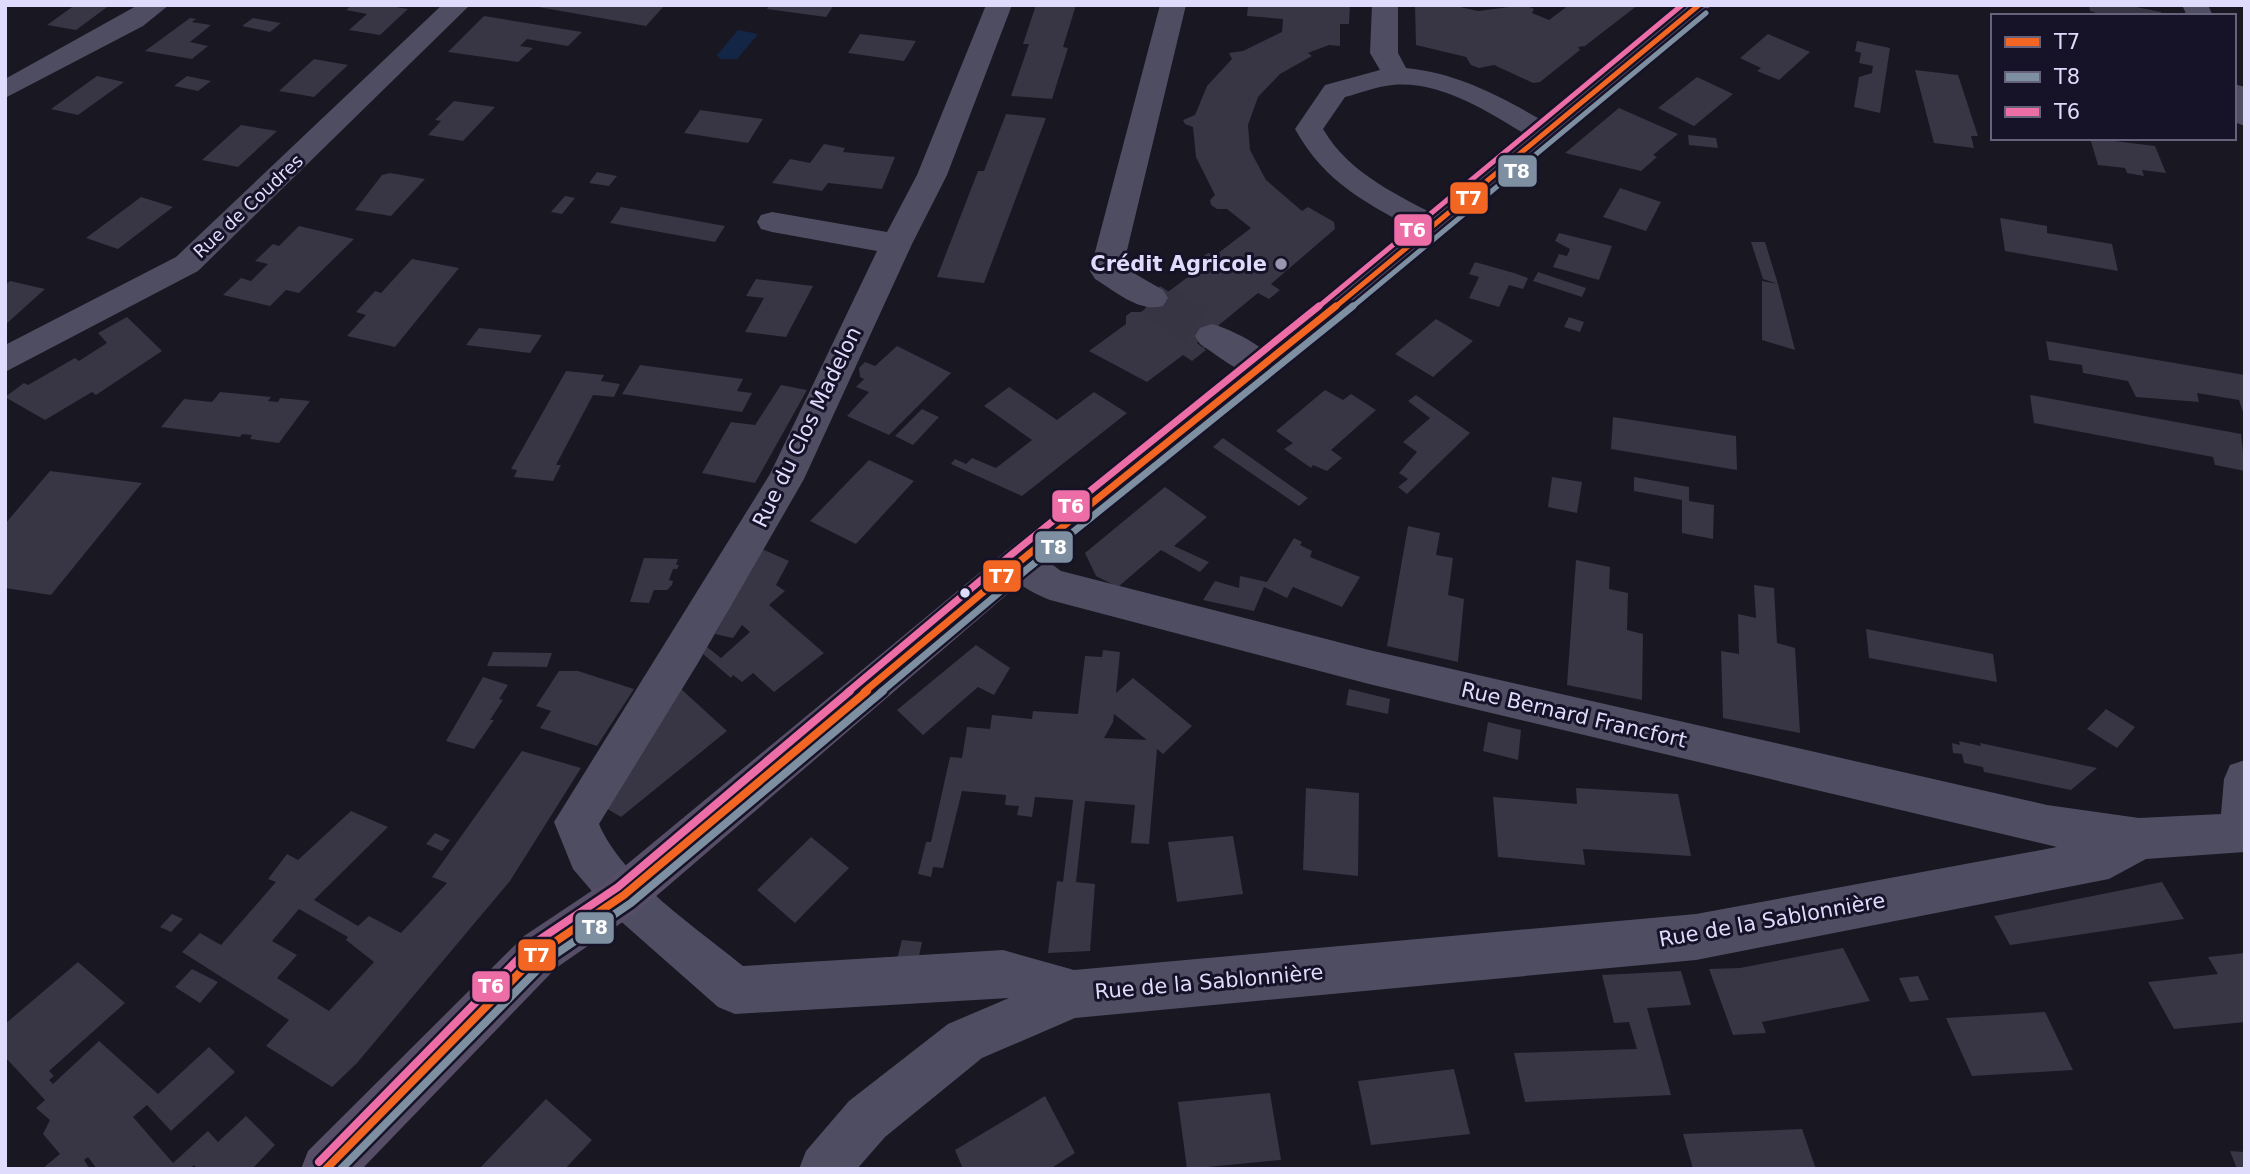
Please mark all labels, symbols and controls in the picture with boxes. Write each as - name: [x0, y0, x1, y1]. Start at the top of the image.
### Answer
- legend: [1991, 14, 2236, 140]
- text: T7: [2053, 30, 2080, 54]
- text: T8: [2053, 65, 2080, 89]
- text: T6: [2053, 100, 2080, 124]
- street label: Rue de Coudres: [189, 150, 307, 262]
- line badge: T8: [1497, 154, 1538, 188]
- text: T8: [1504, 160, 1530, 182]
- line badge: T7: [1449, 181, 1489, 215]
- text: T7: [1456, 187, 1482, 209]
- line badge: T6: [1393, 213, 1433, 247]
- text: T6: [1400, 219, 1426, 241]
- place label: Crédit Agricole: [1090, 252, 1267, 276]
- marker: Crédit Agricole: [1273, 256, 1289, 272]
- street label: Rue du Clos Madelon: [748, 323, 866, 531]
- line badge: T6: [1051, 489, 1091, 523]
- text: T6: [1058, 495, 1084, 517]
- line badge: T8: [1034, 530, 1074, 564]
- text: T8: [1041, 536, 1067, 558]
- line badge: T7: [982, 559, 1022, 593]
- text: T7: [989, 565, 1015, 587]
- unlabelled marker: [958, 586, 972, 600]
- street label: Rue Bernard Francfort: [1459, 677, 1689, 753]
- street label: Rue de la Sablonnière: [1657, 888, 1887, 952]
- line badge: T8: [574, 911, 615, 945]
- text: T8: [582, 916, 608, 938]
- line badge: T7: [517, 938, 557, 972]
- text: T7: [524, 944, 550, 966]
- street label: Rue de la Sablonnière: [1094, 960, 1324, 1004]
- line badge: T6: [471, 970, 511, 1003]
- text: T6: [478, 975, 504, 997]

